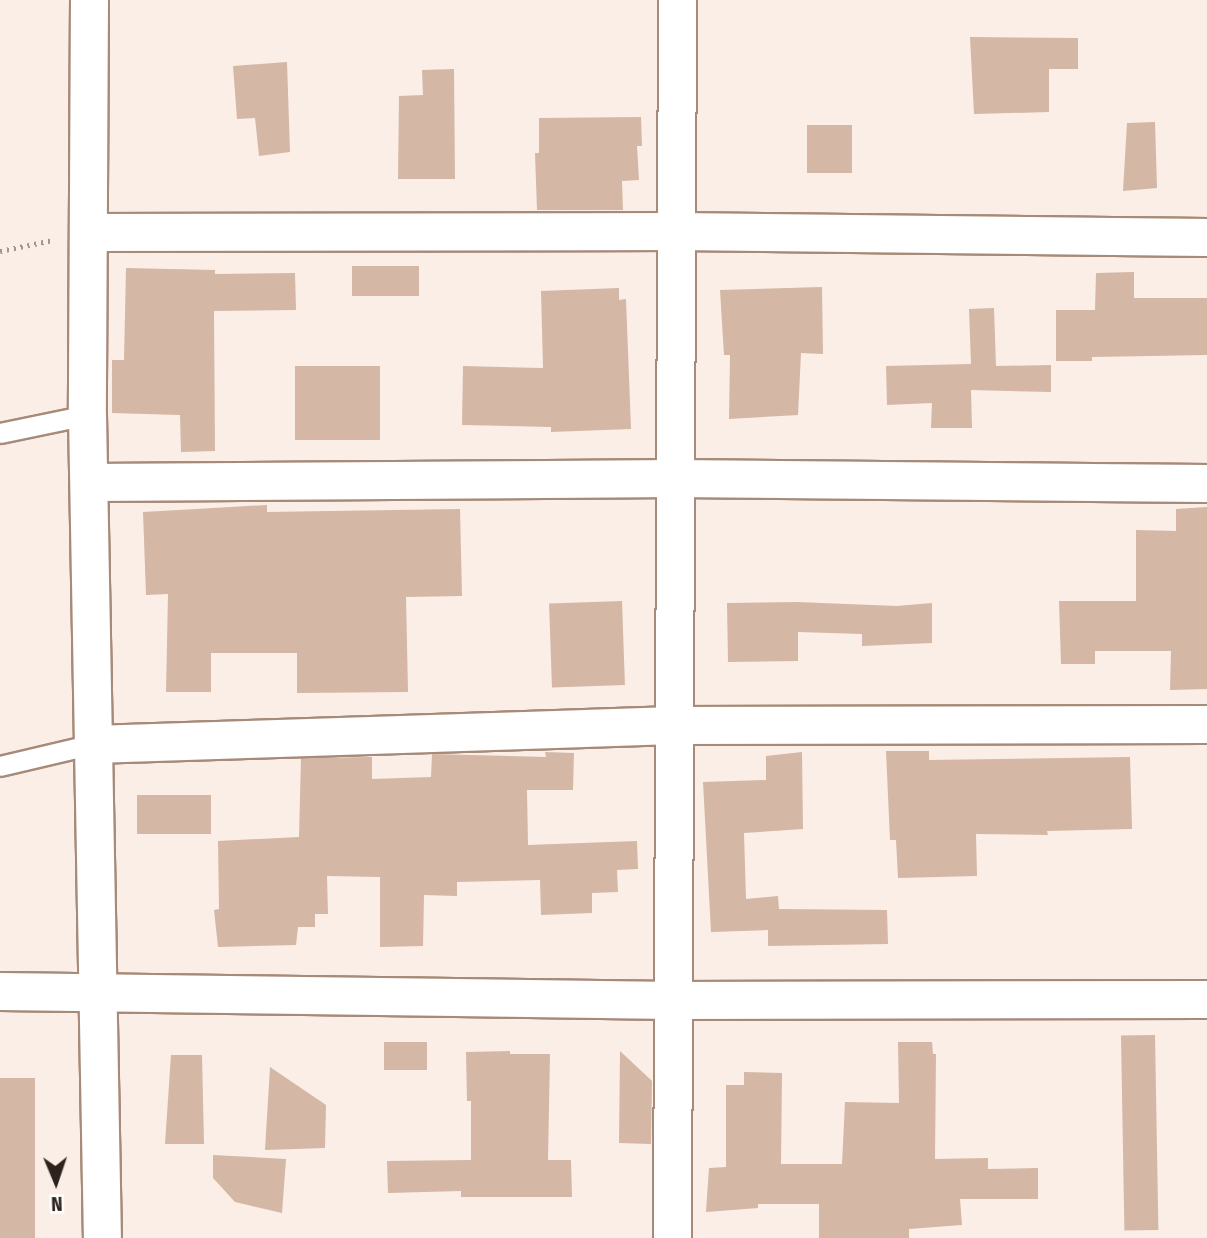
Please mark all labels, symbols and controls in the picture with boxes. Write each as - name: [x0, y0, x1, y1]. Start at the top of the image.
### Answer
- north arrow: [21, 1147, 91, 1217]
- text: N: [51, 1192, 63, 1215]

